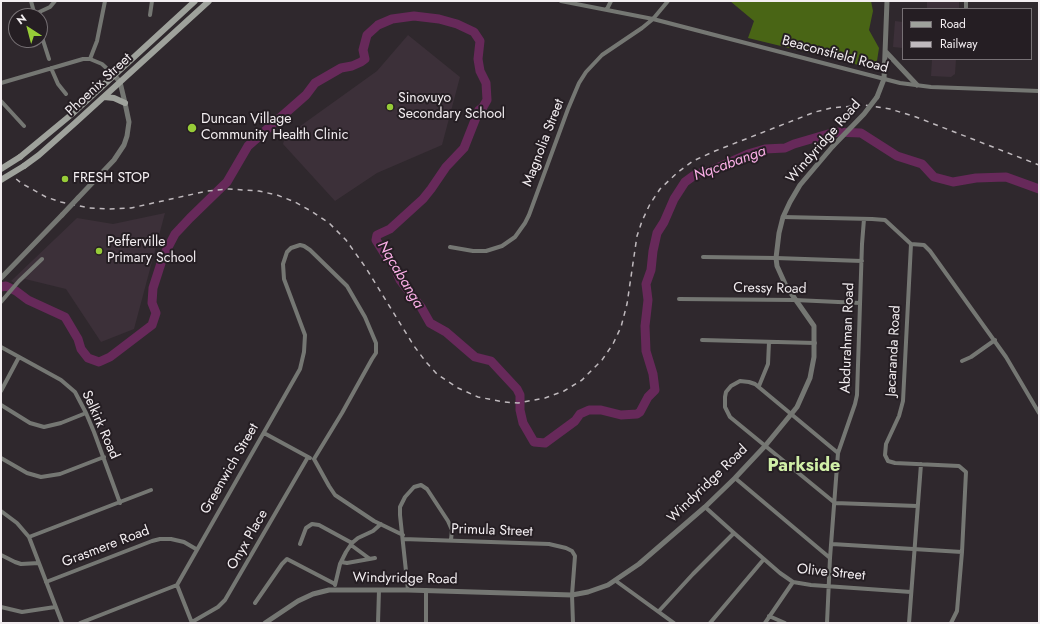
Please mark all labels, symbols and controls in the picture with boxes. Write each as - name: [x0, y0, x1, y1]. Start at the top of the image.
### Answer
- north arrow: [8, 8, 48, 48]
- legend: [902, 8, 1032, 60]
- text: N: [13, 10, 30, 28]
- text: Road: [940, 15, 966, 33]
- street label: Beaconsfield Road: [780, 33, 890, 77]
- text: Railway: [940, 35, 978, 53]
- street label: Phoenix Street: [62, 50, 136, 120]
- place label: Sinovuyo Secondary School: [398, 91, 505, 124]
- street label: Magnolia Street: [520, 97, 568, 189]
- street label: Windyridge Road: [783, 97, 865, 187]
- marker: Sinovuyo Secondary School: [385, 102, 395, 112]
- place label: Duncan Village Community Health Clinic: [201, 112, 348, 144]
- marker: Duncan Village Community Health Clinic: [186, 122, 198, 134]
- water label: Nqcabanga: [691, 143, 769, 185]
- place label: FRESH STOP: [73, 171, 150, 187]
- marker: FRESH STOP: [60, 174, 70, 184]
- place label: Pefferville Primary School: [107, 235, 196, 268]
- water label: Nqcabanga: [373, 238, 427, 312]
- marker: Pefferville Primary School: [94, 246, 104, 256]
- street label: Cressy Road: [733, 280, 807, 298]
- street label: Abdurahman Road: [838, 282, 858, 394]
- street label: Jacaranda Road: [883, 305, 905, 397]
- street label: Selkirk Road: [77, 388, 123, 462]
- street label: Greenwich Street: [197, 421, 263, 517]
- street label: Windyridge Road: [664, 441, 752, 527]
- district label: Parkside: [768, 456, 840, 478]
- street label: Onyx Place: [224, 507, 272, 573]
- street label: Primula Street: [451, 521, 533, 541]
- street label: Grasmere Road: [60, 523, 152, 571]
- street label: Olive Street: [796, 561, 866, 585]
- street label: Windyridge Road: [352, 570, 458, 588]

